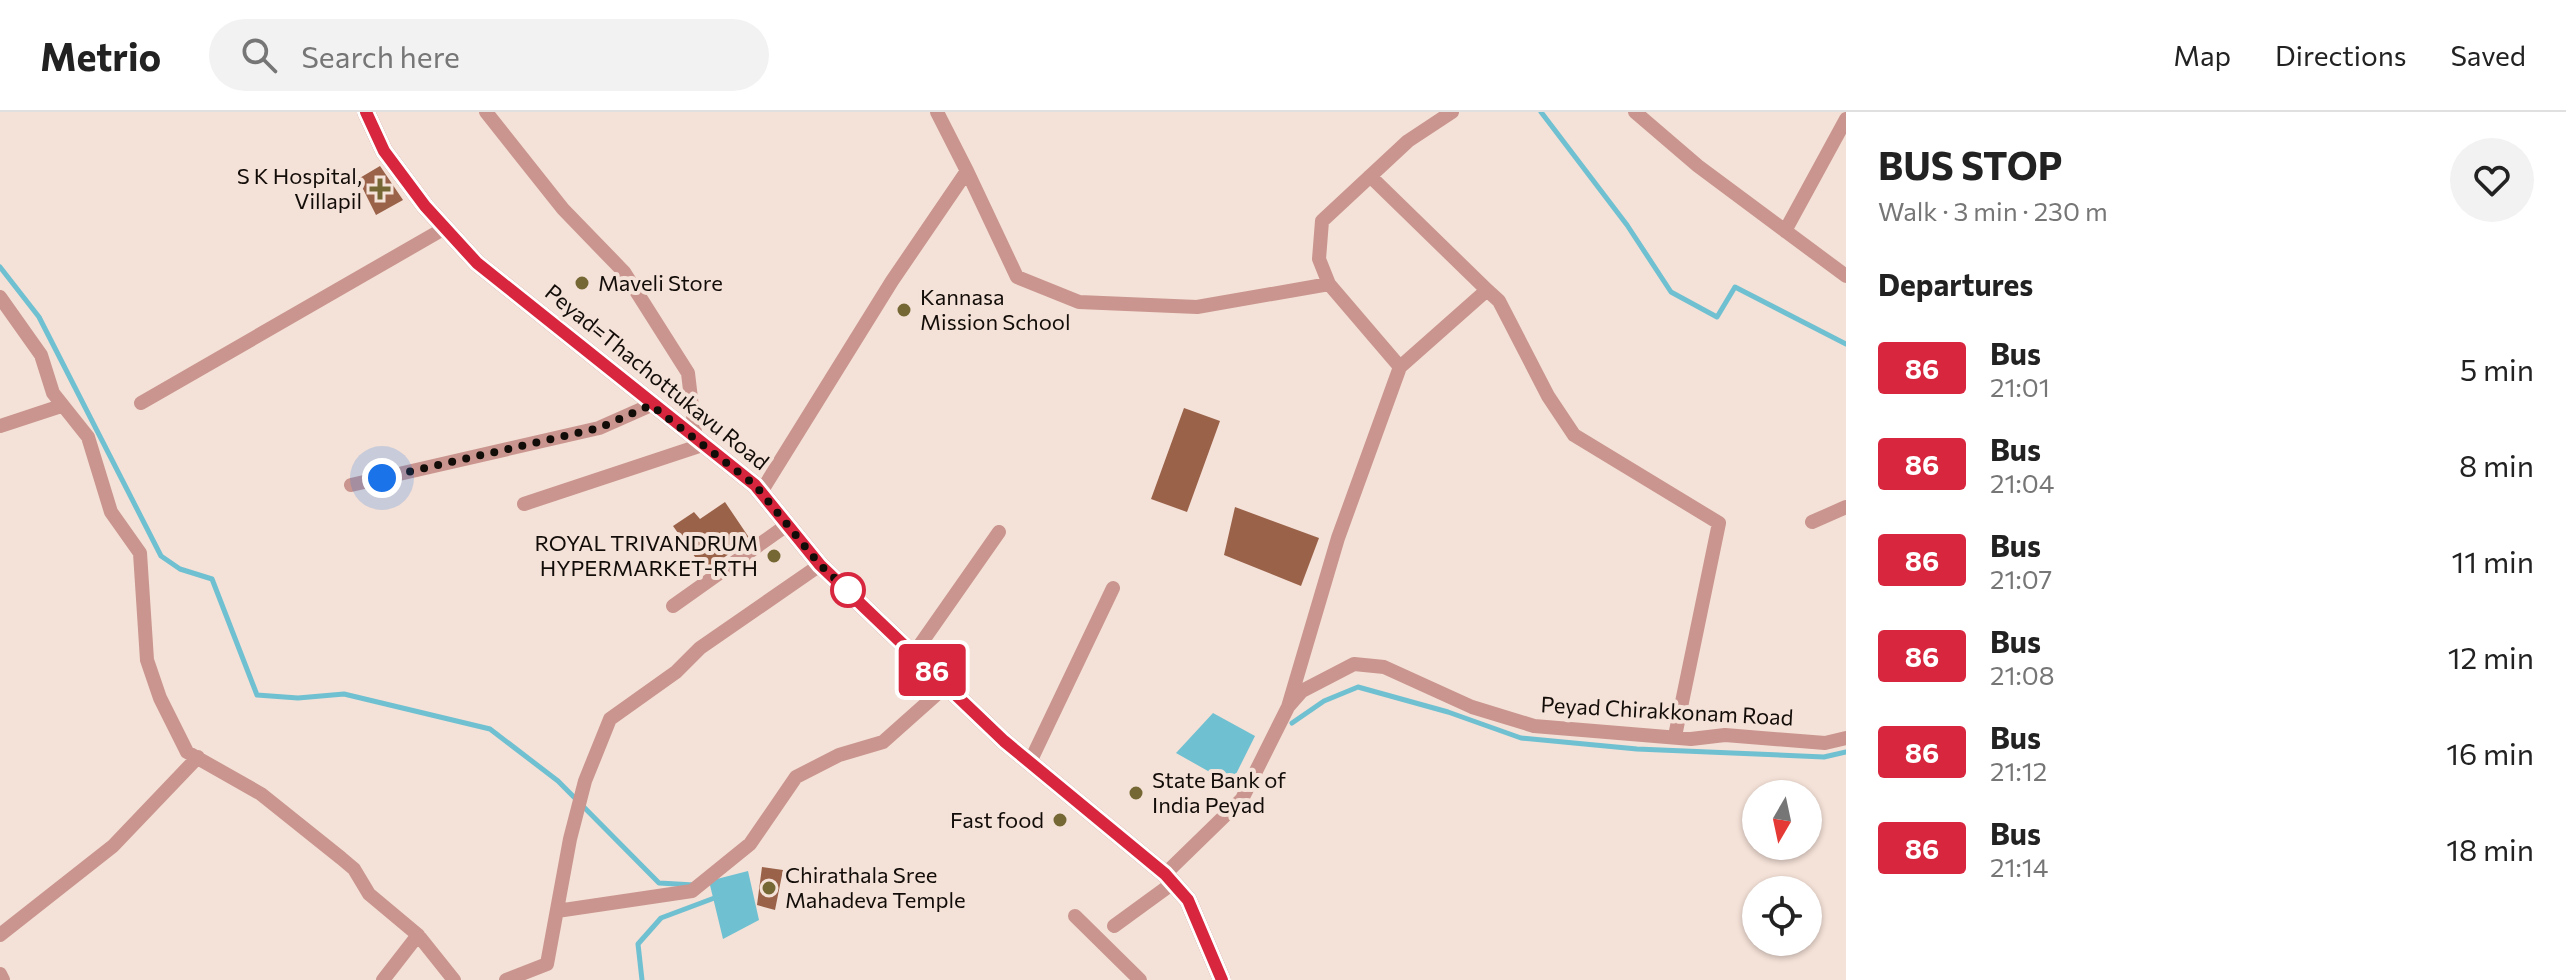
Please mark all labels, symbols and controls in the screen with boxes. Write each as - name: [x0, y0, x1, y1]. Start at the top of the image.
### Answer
- search box: [209, 19, 769, 91]
- text: Metrio: [40, 32, 161, 79]
- icon: search: [237, 33, 281, 77]
- text: Search here: [301, 37, 460, 74]
- text: Map: [2173, 38, 2231, 72]
- text: Directions: [2275, 38, 2406, 72]
- text: Saved: [2450, 38, 2526, 72]
- button: heart: [2450, 138, 2534, 222]
- text: BUS STOP: [1878, 141, 2062, 188]
- place label: S K Hospital, Villapil: [237, 162, 362, 214]
- marker: S K Hospital, Villapil: [369, 178, 391, 200]
- text: Walk · 3 min · 230 m: [1878, 195, 2108, 226]
- text: Departures: [1878, 265, 2033, 302]
- place label: Maveli Store: [598, 269, 723, 296]
- marker: Maveli Store: [573, 274, 591, 292]
- street label: Peyad=Thachottukavu Road: [540, 278, 775, 475]
- place label: Kannasa Mission School: [920, 283, 1071, 335]
- marker: Kannasa Mission School: [895, 301, 913, 319]
- text: Bus: [1990, 334, 2041, 371]
- text: 5 min: [2460, 350, 2534, 387]
- text: 86: [1905, 351, 1939, 385]
- text: 21:01: [1990, 371, 2050, 402]
- text: Bus: [1990, 430, 2041, 467]
- text: 8 min: [2459, 446, 2534, 483]
- text: 86: [1905, 447, 1939, 481]
- your location: [362, 458, 402, 498]
- text: 21:04: [1990, 467, 2054, 498]
- text: Bus: [1990, 526, 2041, 563]
- place label: ROYAL TRIVANDRUM HYPERMARKET-RTH: [534, 529, 758, 581]
- text: 11 min: [2452, 542, 2534, 579]
- text: 86: [1905, 543, 1939, 577]
- marker: ROYAL TRIVANDRUM HYPERMARKET-RTH: [765, 547, 783, 565]
- text: 21:07: [1990, 563, 2052, 594]
- unlabelled marker: [831, 573, 865, 607]
- text: Bus: [1990, 622, 2041, 659]
- text: 12 min: [2448, 638, 2534, 675]
- text: 86: [1905, 639, 1939, 673]
- line badge: 86: [896, 644, 968, 696]
- text: 86: [915, 653, 949, 687]
- text: 21:08: [1990, 659, 2054, 690]
- street label: Peyad Chirakkonam Road: [1540, 690, 1794, 731]
- text: Bus: [1990, 718, 2041, 755]
- text: 16 min: [2446, 734, 2534, 771]
- text: 86: [1905, 735, 1939, 769]
- text: 21:12: [1990, 755, 2047, 786]
- place label: State Bank of India Peyad: [1152, 766, 1286, 818]
- north arrow: [1742, 780, 1822, 860]
- map controls: [1742, 780, 1822, 956]
- marker: State Bank of India Peyad: [1127, 784, 1145, 802]
- place label: Fast food: [950, 806, 1044, 833]
- marker: Fast food: [1051, 811, 1069, 829]
- text: Bus: [1990, 814, 2041, 851]
- text: 18 min: [2446, 830, 2534, 867]
- text: 86: [1905, 831, 1939, 865]
- text: 21:14: [1990, 851, 2048, 882]
- place label: Chirathala Sree Mahadeva Temple: [785, 861, 966, 913]
- button: locate: [1742, 876, 1822, 956]
- marker: Chirathala Sree Mahadeva Temple: [760, 879, 778, 897]

